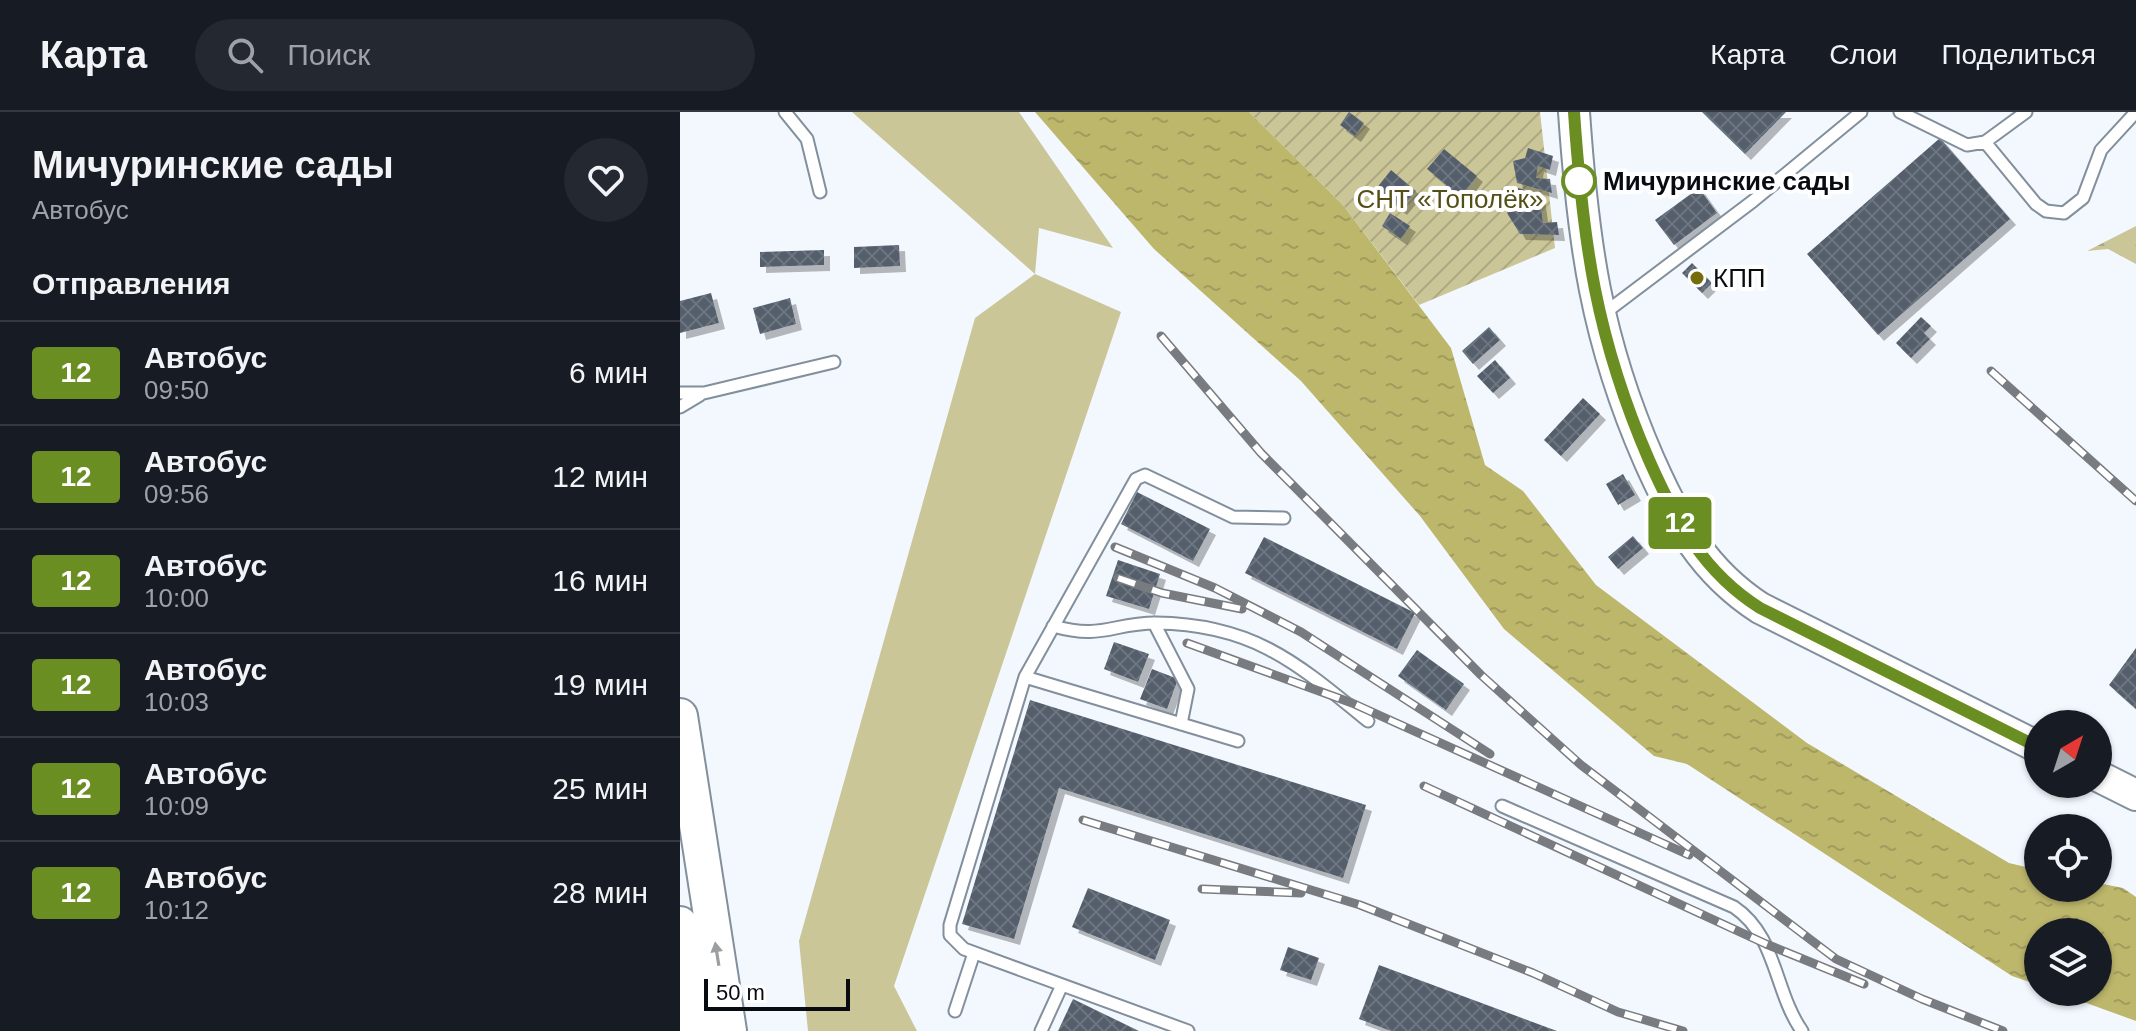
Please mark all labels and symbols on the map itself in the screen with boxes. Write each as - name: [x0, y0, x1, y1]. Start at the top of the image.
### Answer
- marker: Мичуринские сады: [1562, 164, 1596, 198]
- place label: Мичуринские сады: [1603, 166, 1851, 196]
- park label: СНТ «Тополёк»: [1357, 184, 1543, 214]
- place label: КПП: [1713, 263, 1766, 293]
- marker: КПП: [1688, 269, 1706, 287]
- line badge: 12: [1644, 497, 1716, 549]
- north arrow: [2024, 710, 2112, 798]
- one-way arrow: [710, 941, 723, 966]
- scale bar: [704, 975, 850, 1011]

